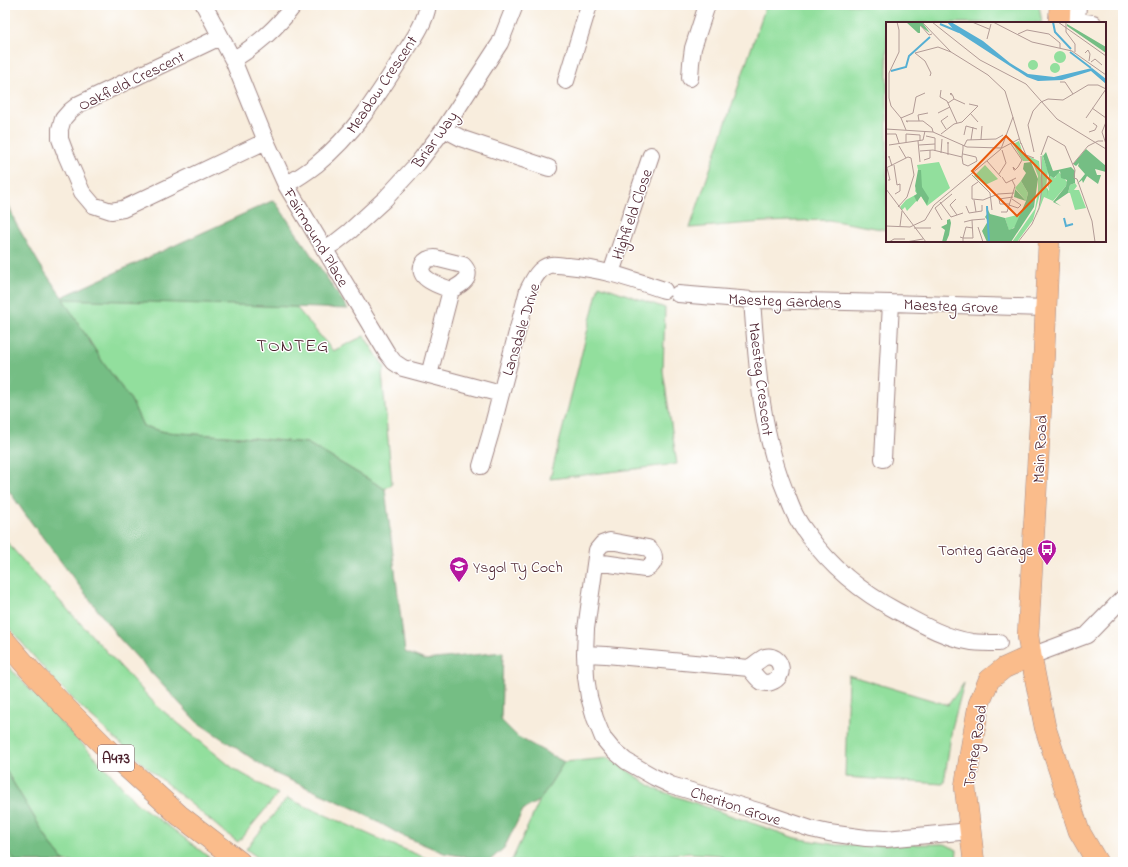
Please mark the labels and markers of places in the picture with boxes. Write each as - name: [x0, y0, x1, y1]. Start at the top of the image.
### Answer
- bus stop icon: Tonteg Garage: [1036, 538, 1058, 566]
- place label: Tonteg Garage: [938, 539, 1034, 563]
- school or university icon: Ysgol Ty Coch: [448, 555, 470, 583]
- place label: Ysgol Ty Coch: [473, 556, 563, 580]

